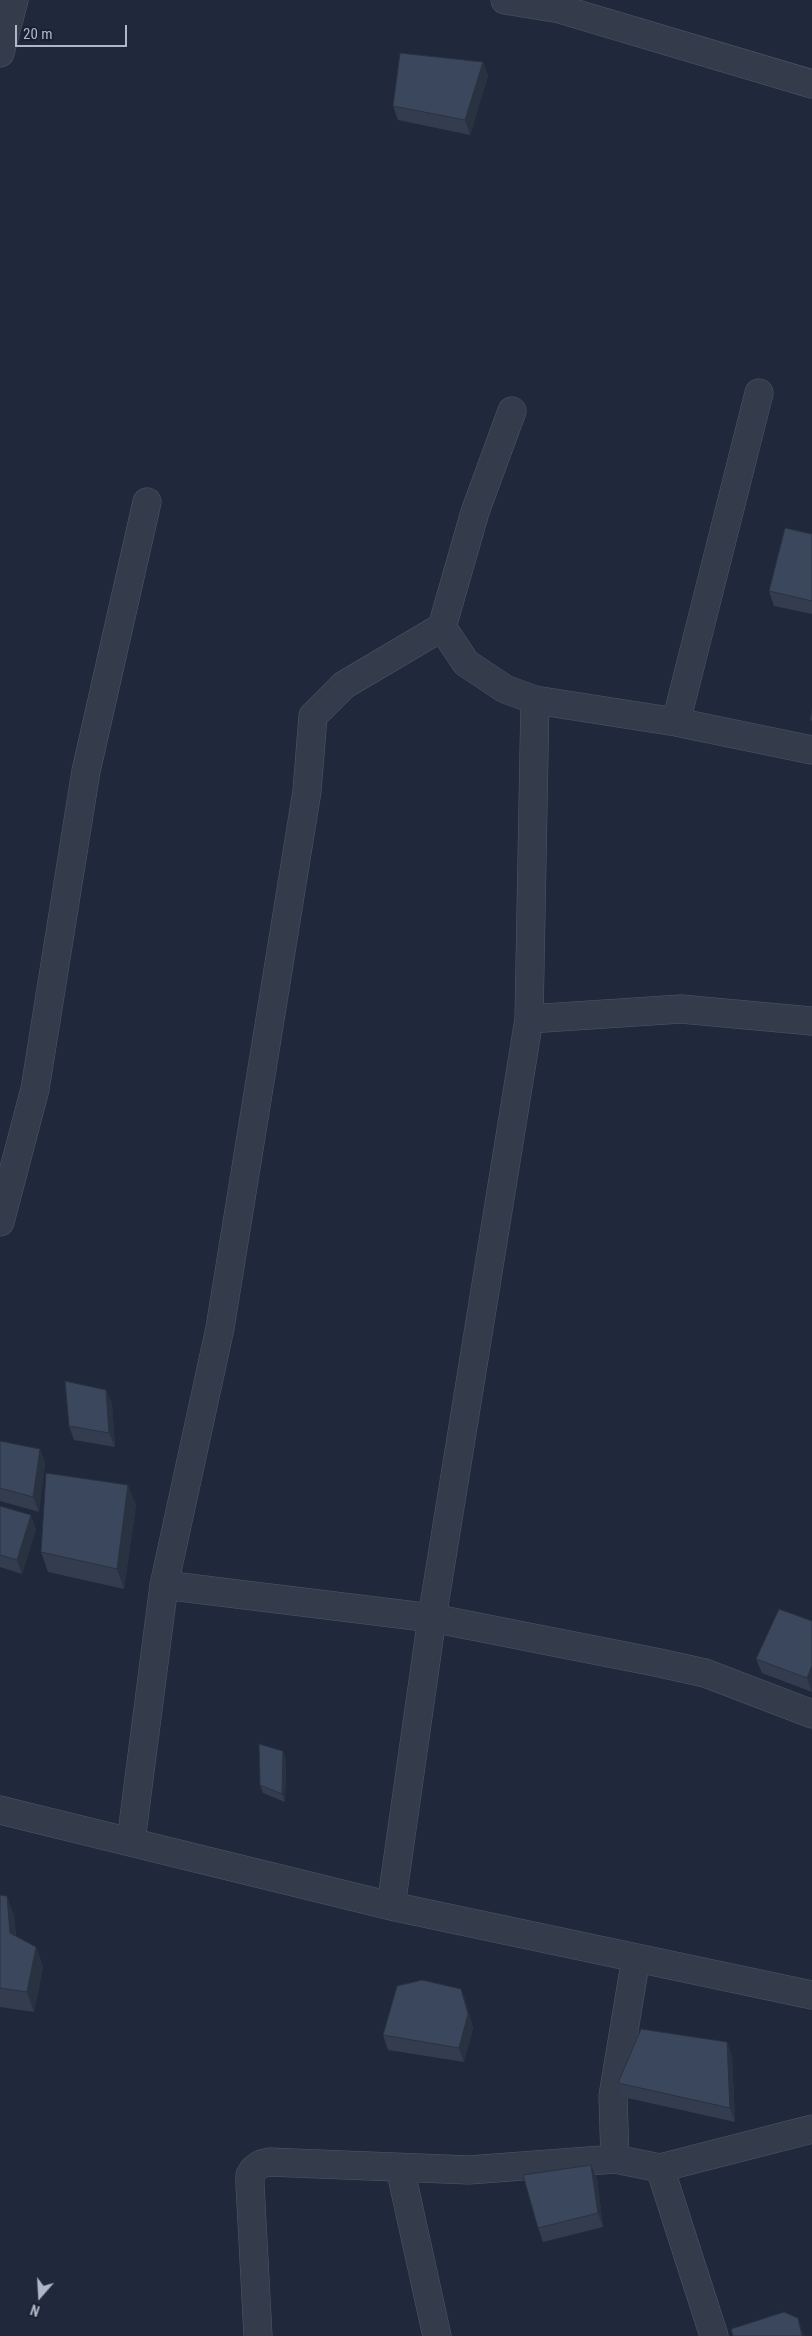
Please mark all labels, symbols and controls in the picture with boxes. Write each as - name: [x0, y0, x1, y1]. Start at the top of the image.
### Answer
- scale bar: [18, 15, 130, 47]
- text: 20 m: [23, 25, 53, 43]
- north arrow: [15, 2271, 65, 2321]
- text: N: [28, 2301, 42, 2319]

